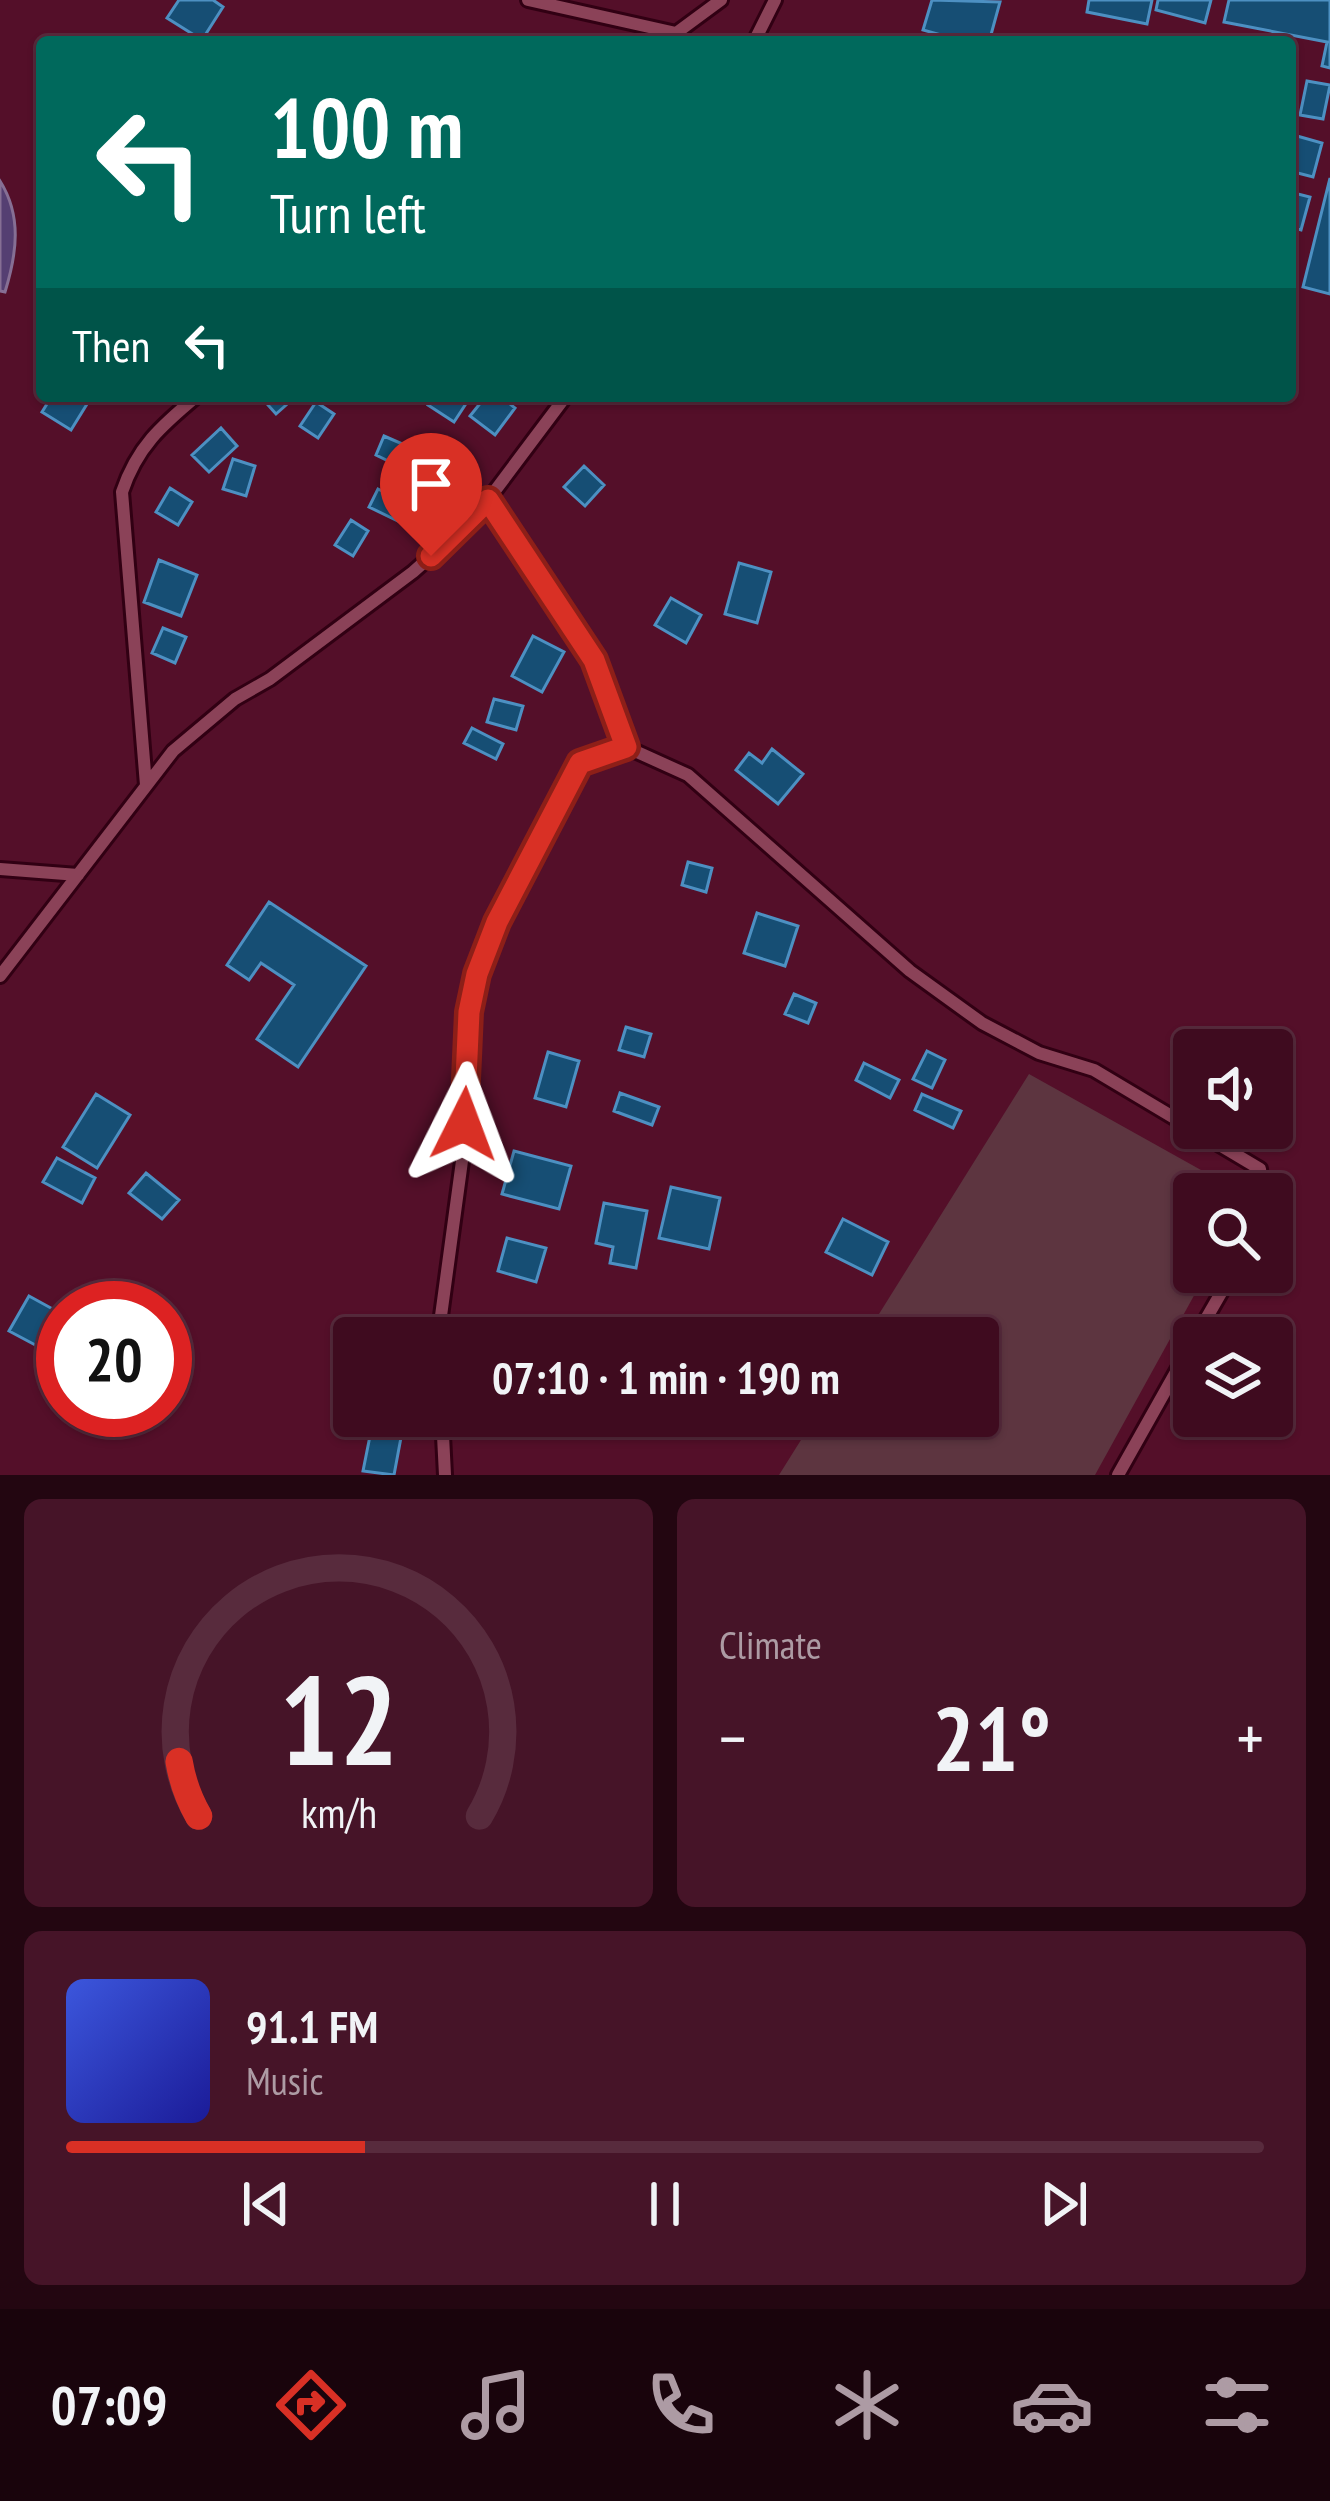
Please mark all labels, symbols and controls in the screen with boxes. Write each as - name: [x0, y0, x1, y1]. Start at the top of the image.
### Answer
- text: 100 m: [270, 72, 463, 181]
- icon: left: [72, 84, 228, 240]
- text: Turn left: [270, 178, 426, 248]
- icon: left: [174, 312, 240, 378]
- text: Then: [72, 316, 150, 374]
- pin: [380, 433, 482, 556]
- icon: arrive: [398, 451, 464, 517]
- map controls: [1173, 1029, 1293, 1437]
- button: sound: [1173, 1029, 1293, 1149]
- position arrow: [401, 1061, 527, 1187]
- button: search: [1173, 1173, 1293, 1293]
- speed limit sign: 20: [36, 1281, 192, 1437]
- button: layers: [1173, 1317, 1293, 1437]
- text: 07:10 · 1 min · 190 m: [492, 1348, 840, 1406]
- text: Climate: [719, 1619, 822, 1670]
- text: 12: [279, 1638, 398, 1799]
- text: 21°: [932, 1679, 1051, 1796]
- text: −: [719, 1695, 746, 1780]
- text: +: [1237, 1695, 1264, 1780]
- text: km/h: [300, 1784, 377, 1840]
- text: 91.1 FM: [246, 1997, 378, 2055]
- text: Music: [246, 2055, 323, 2106]
- icon: previous: [233, 2171, 299, 2237]
- icon: pause: [632, 2171, 698, 2237]
- icon: next: [1031, 2171, 1097, 2237]
- icon: directions: [269, 2363, 353, 2447]
- icon: music: [454, 2363, 538, 2447]
- icon: phone: [639, 2363, 723, 2447]
- icon: climate: [825, 2363, 909, 2447]
- icon: car: [1010, 2363, 1094, 2447]
- icon: filters: [1195, 2363, 1279, 2447]
- text: 07:09: [51, 2370, 167, 2440]

